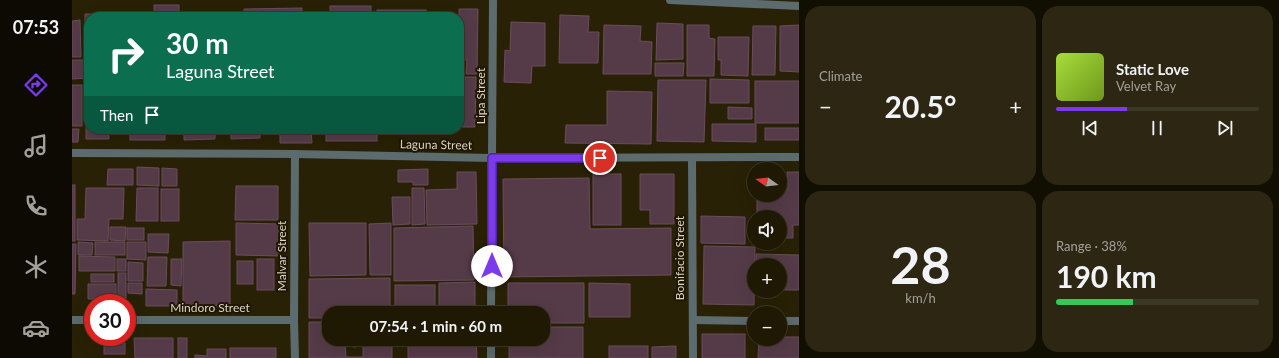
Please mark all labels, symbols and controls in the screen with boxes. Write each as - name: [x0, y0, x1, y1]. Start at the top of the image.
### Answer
- text: 07:53: [13, 16, 59, 38]
- text: 30 m: [166, 26, 229, 60]
- icon: right: [100, 28, 152, 80]
- text: Laguna Street: [166, 60, 275, 82]
- text: Static Love: [1116, 60, 1189, 78]
- street label: Lipa Street: [473, 67, 488, 124]
- text: Climate: [819, 68, 862, 84]
- icon: directions: [22, 71, 50, 99]
- text: Velvet Ray: [1116, 78, 1176, 94]
- text: 20.5°: [885, 88, 956, 124]
- text: −: [819, 93, 832, 120]
- text: +: [1009, 93, 1022, 120]
- icon: arrive: [141, 104, 163, 126]
- text: Then: [100, 106, 133, 124]
- icon: previous: [1079, 117, 1101, 139]
- icon: pause: [1146, 117, 1168, 139]
- icon: next: [1214, 117, 1236, 139]
- icon: music: [22, 132, 50, 160]
- street label: Laguna Street: [400, 136, 473, 153]
- pin: [583, 141, 617, 175]
- icon: arrive: [589, 147, 611, 169]
- north arrow: [747, 162, 787, 202]
- map controls: [747, 162, 787, 346]
- icon: phone: [22, 192, 50, 220]
- button: sound: [747, 210, 787, 250]
- street label: Bonifacio Street: [672, 215, 687, 300]
- street label: Malvar Street: [274, 220, 289, 291]
- text: 28: [890, 233, 951, 295]
- text: Range · 38%: [1056, 238, 1127, 254]
- position arrow: [471, 245, 513, 287]
- icon: climate: [22, 253, 50, 281]
- button: +: [747, 258, 787, 298]
- text: 190 km: [1056, 258, 1157, 294]
- text: km/h: [905, 290, 936, 306]
- speed limit sign: 30: [84, 294, 136, 346]
- street label: Mindoro Street: [170, 300, 251, 315]
- button: −: [747, 306, 787, 346]
- icon: car: [22, 314, 50, 342]
- text: 07:54 · 1 min · 60 m: [370, 317, 502, 335]

